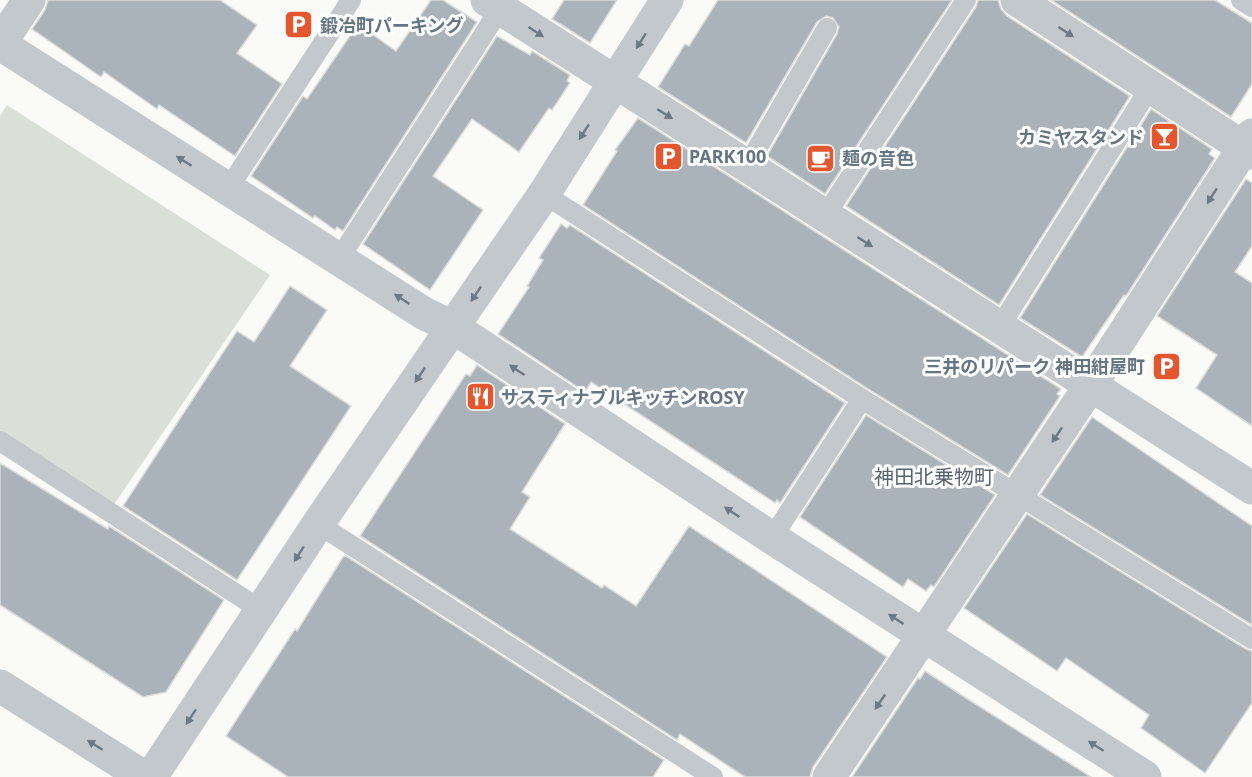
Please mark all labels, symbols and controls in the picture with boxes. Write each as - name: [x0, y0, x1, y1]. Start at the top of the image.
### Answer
- parking icon: 鍛冶町パーキング: [283, 9, 315, 41]
- place label: 鍛冶町パーキング: [320, 13, 463, 37]
- one-way arrow: [528, 26, 544, 37]
- one-way arrow: [1058, 26, 1074, 37]
- one-way arrow: [636, 33, 647, 49]
- one-way arrow: [657, 109, 673, 120]
- bar icon: カミヤスタンド: [1149, 121, 1181, 153]
- one-way arrow: [578, 123, 590, 139]
- place label: カミヤスタンド: [1018, 125, 1144, 149]
- parking icon: PARK100: [652, 140, 684, 172]
- cafe icon: 麺の音色: [805, 142, 837, 174]
- place label: PARK100: [689, 144, 766, 168]
- place label: 麺の音色: [842, 146, 914, 170]
- one-way arrow: [176, 155, 192, 166]
- one-way arrow: [1206, 188, 1218, 204]
- one-way arrow: [857, 236, 873, 247]
- one-way arrow: [470, 285, 481, 302]
- one-way arrow: [394, 293, 410, 305]
- parking icon: 三井のリパーク 神田紺屋町: [1150, 350, 1182, 382]
- place label: 三井のリパーク 神田紺屋町: [924, 354, 1145, 378]
- one-way arrow: [509, 365, 525, 376]
- one-way arrow: [415, 367, 426, 383]
- restaurant icon: サスティナブルキッチンROSY: [464, 381, 496, 413]
- place label: サスティナブルキッチンROSY: [501, 385, 746, 409]
- one-way arrow: [1051, 426, 1063, 442]
- district label: 神田北乗物町: [874, 463, 994, 490]
- one-way arrow: [724, 507, 740, 518]
- one-way arrow: [293, 546, 304, 562]
- one-way arrow: [888, 613, 904, 624]
- one-way arrow: [874, 694, 885, 710]
- one-way arrow: [186, 709, 197, 725]
- one-way arrow: [87, 740, 103, 751]
- one-way arrow: [1088, 740, 1104, 751]

